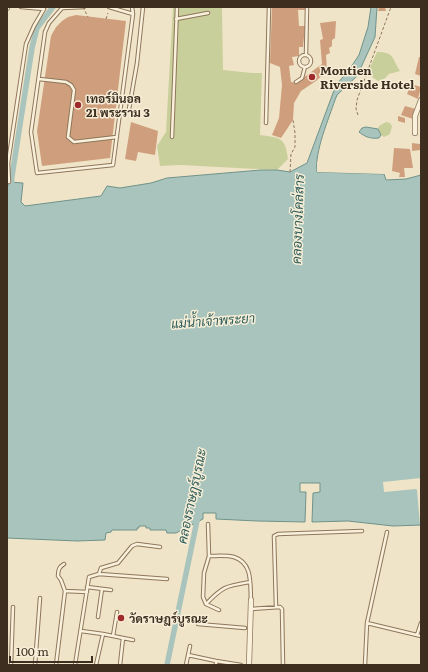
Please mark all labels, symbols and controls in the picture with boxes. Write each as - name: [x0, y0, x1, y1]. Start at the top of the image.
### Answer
- place label: Montien Riverside Hotel: [320, 61, 415, 93]
- marker: Montien Riverside Hotel: [307, 72, 317, 82]
- place label: เทอร์มินอล 21 พระราม 3: [86, 89, 150, 121]
- marker: เทอร์มินอล 21 พระราม 3: [73, 100, 83, 110]
- water label: คลองบางโคล่สาร: [286, 173, 308, 264]
- water label: แม่น้ำเจ้าพระยา: [170, 306, 256, 332]
- water label: คลองราษฎร์บูรณะ: [172, 447, 211, 546]
- place label: วัดราษฎร์บูรณะ: [129, 609, 208, 627]
- marker: วัดราษฎร์บูรณะ: [116, 613, 126, 623]
- scale bar: [10, 638, 92, 664]
- text: 100 m: [16, 642, 49, 660]

